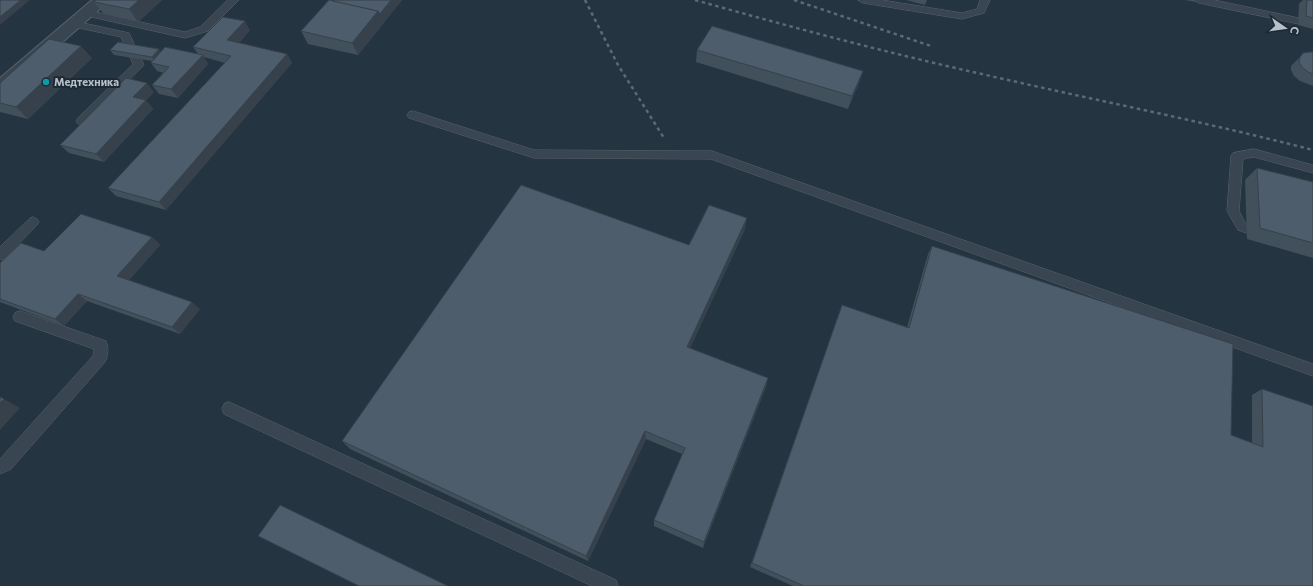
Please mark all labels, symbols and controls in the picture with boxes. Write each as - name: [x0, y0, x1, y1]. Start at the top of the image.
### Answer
- north arrow: [1265, 8, 1305, 48]
- text: С: [1288, 25, 1302, 36]
- place label: Медтехника: [54, 75, 119, 88]
- marker: Медтехника: [41, 77, 51, 87]

